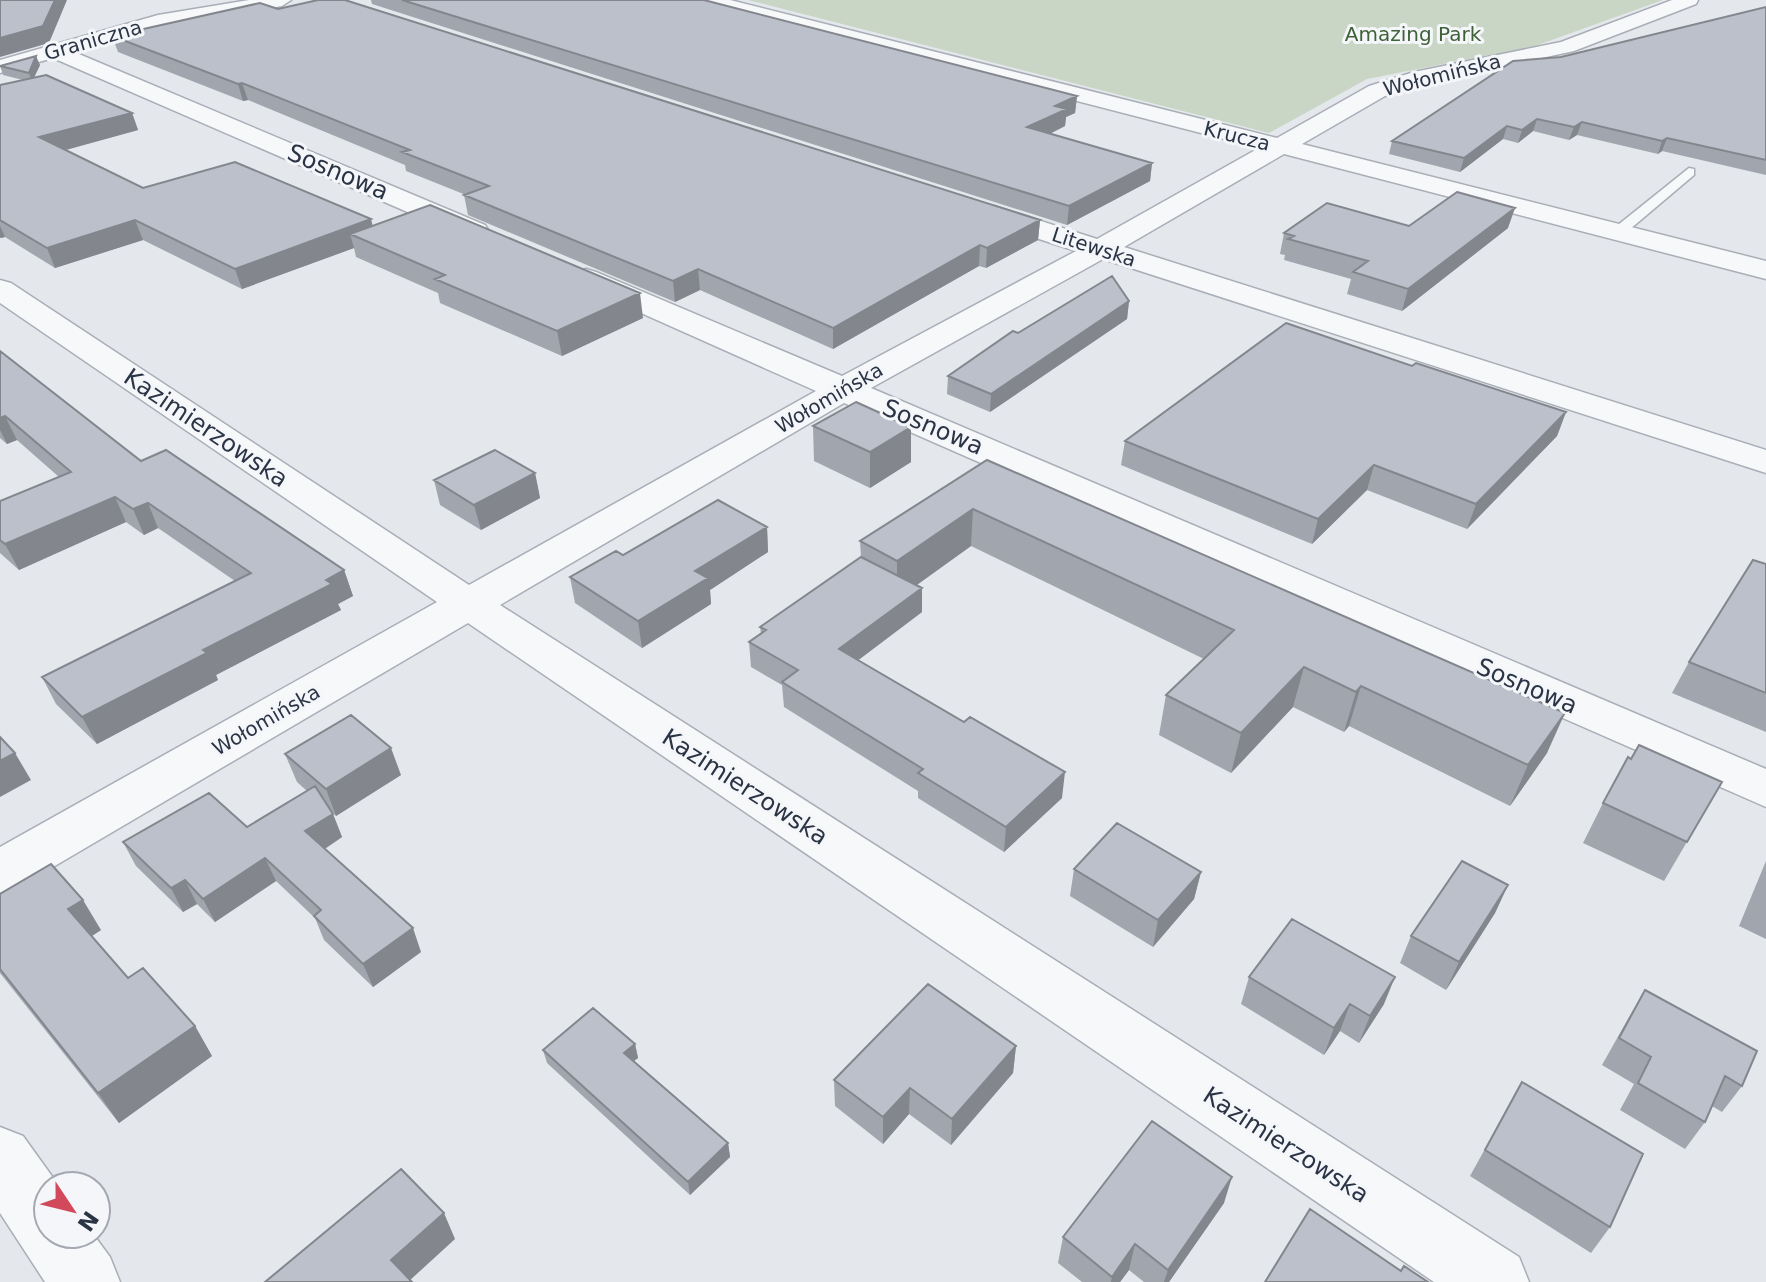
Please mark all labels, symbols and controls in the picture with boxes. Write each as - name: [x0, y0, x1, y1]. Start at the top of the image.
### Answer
- street label: Graniczna: [41, 15, 145, 65]
- park label: Amazing Park: [1345, 22, 1482, 46]
- street label: Wołomińska: [1381, 49, 1503, 101]
- street label: Krucza: [1201, 116, 1273, 156]
- street label: Sosnowa: [283, 138, 393, 206]
- street label: Litewska: [1049, 222, 1139, 272]
- street label: Wołomińska: [771, 358, 887, 438]
- street label: Kazimierzowska: [119, 363, 293, 493]
- street label: Sosnowa: [878, 393, 988, 461]
- street label: Sosnowa: [1472, 652, 1582, 720]
- street label: Wołomińska: [208, 680, 324, 760]
- street label: Kazimierzowska: [657, 723, 833, 851]
- street label: Kazimierzowska: [1198, 1081, 1374, 1209]
- north arrow: [32, 1170, 112, 1250]
- text: N: [72, 1206, 103, 1236]

